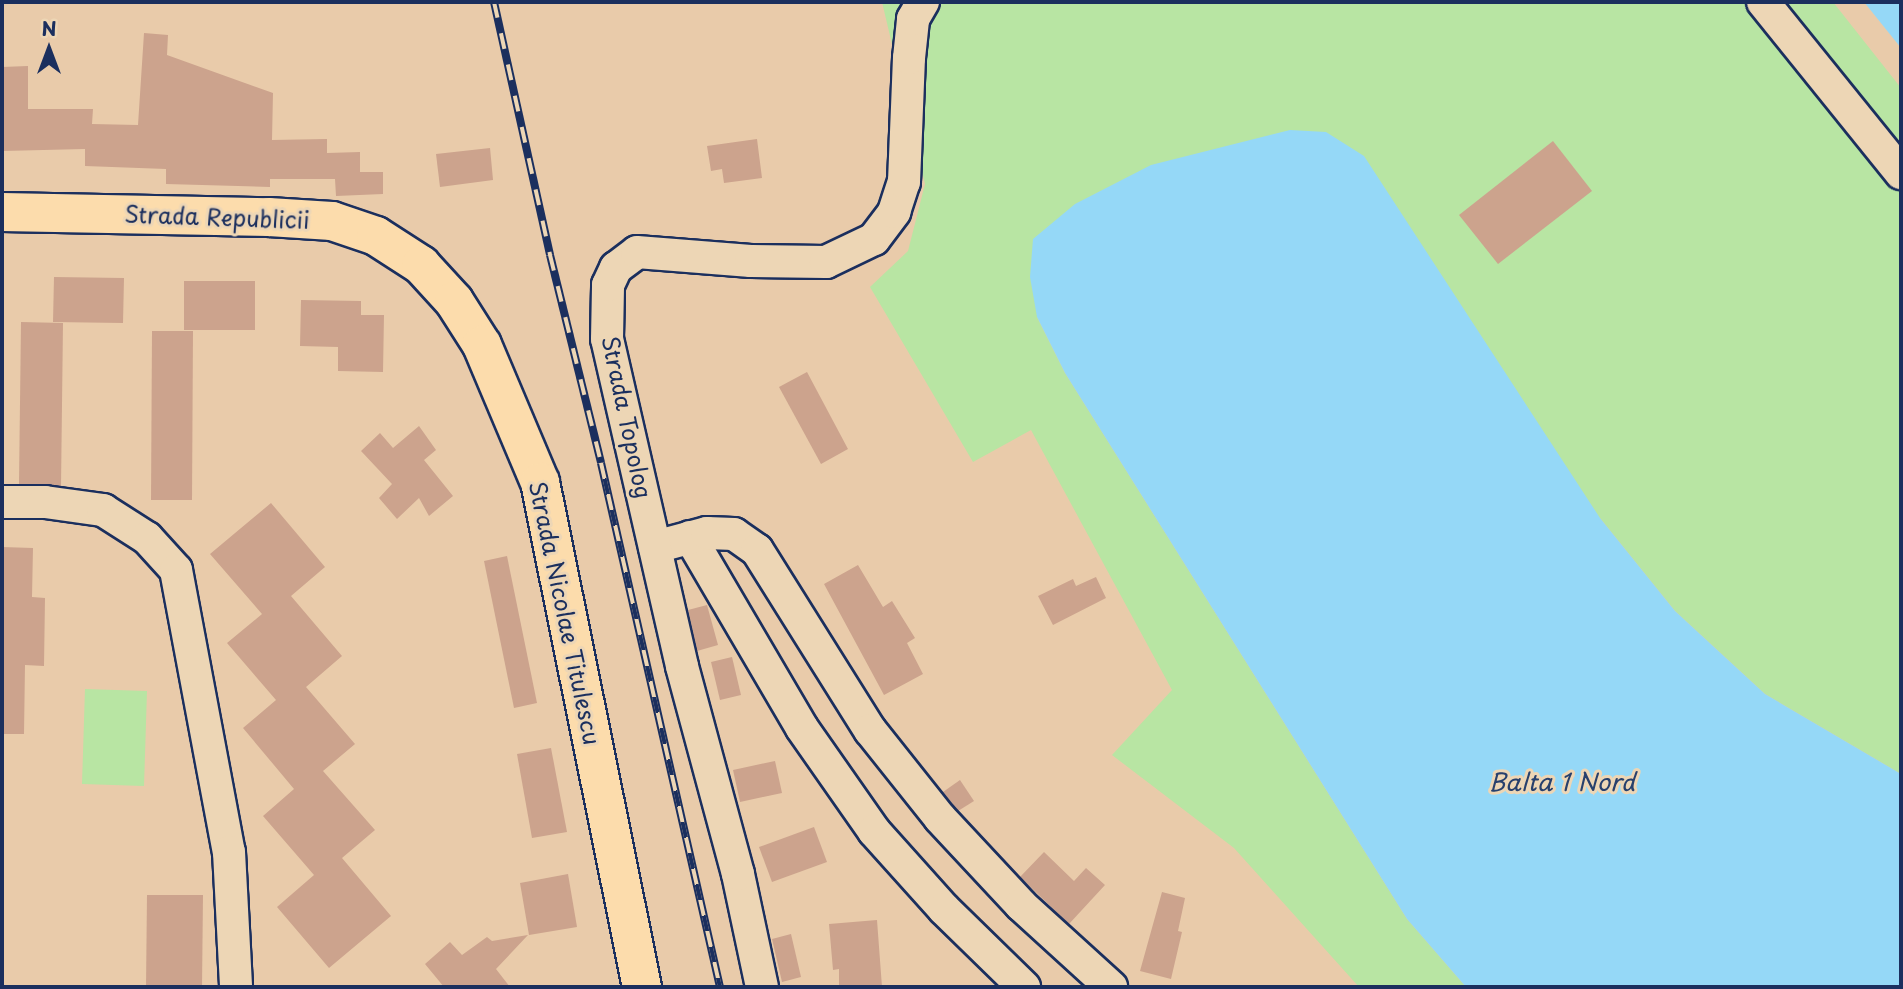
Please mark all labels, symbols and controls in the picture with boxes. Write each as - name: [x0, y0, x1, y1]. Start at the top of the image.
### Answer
- north arrow: [14, 14, 84, 84]
- text: N: [41, 14, 57, 42]
- street label: Strada Republicii: [122, 200, 312, 234]
- street label: Strada Topolog: [596, 333, 658, 501]
- street label: Strada Nicolae Titulescu: [523, 477, 607, 749]
- water label: Balta 1 Nord: [1488, 768, 1636, 796]

